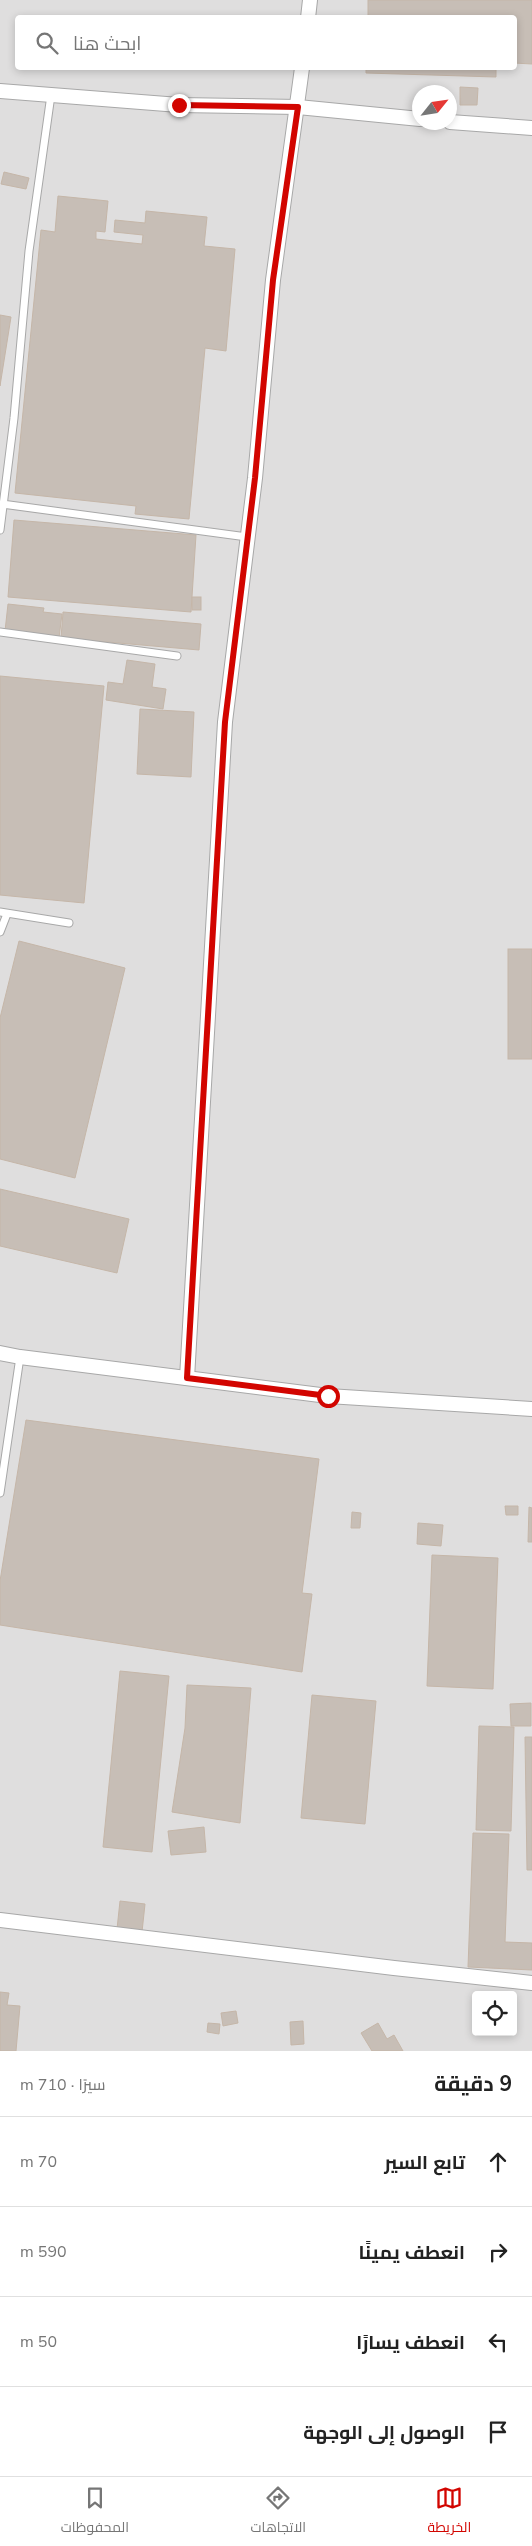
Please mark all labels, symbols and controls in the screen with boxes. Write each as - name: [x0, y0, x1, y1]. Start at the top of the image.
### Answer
- search box: [15, 15, 517, 70]
- icon: search: [33, 29, 61, 57]
- text: ابحث هنا: [73, 31, 141, 57]
- north arrow: [412, 85, 457, 130]
- route end: [168, 94, 191, 117]
- route start: [317, 1385, 340, 1408]
- map controls: [472, 1991, 517, 2036]
- button: locate: [472, 1991, 517, 2036]
- text: 9 دقيقة: [434, 2070, 512, 2098]
- text: سيرًا · 710 m: [20, 2074, 106, 2096]
- icon: ahead: [484, 2148, 512, 2176]
- text: تابع السير: [384, 2150, 465, 2176]
- text: 70 m: [20, 2151, 57, 2173]
- icon: right: [484, 2238, 512, 2266]
- text: انعطف يمينًا: [359, 2240, 465, 2266]
- text: 590 m: [20, 2241, 67, 2263]
- icon: left: [484, 2328, 512, 2356]
- text: انعطف يسارًا: [356, 2330, 465, 2356]
- text: 50 m: [20, 2331, 57, 2353]
- icon: arrive: [484, 2418, 512, 2446]
- text: الوصول إلى الوجهة: [303, 2420, 465, 2446]
- tab: المحفوظات: [61, 2484, 129, 2540]
- tab: الاتجاهات: [251, 2484, 306, 2540]
- tab: الخريطة: [428, 2484, 471, 2540]

